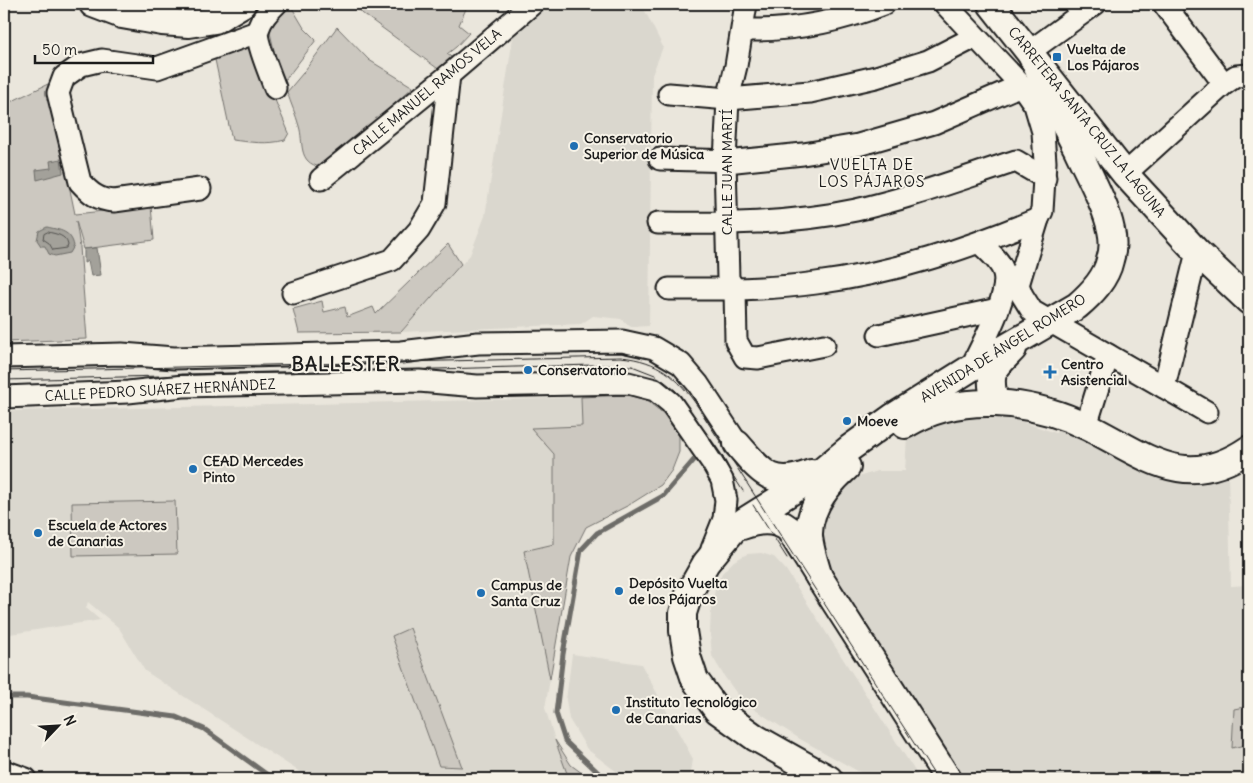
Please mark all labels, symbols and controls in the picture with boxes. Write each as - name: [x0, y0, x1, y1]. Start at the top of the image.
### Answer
- street label: CARRETERA SANTA CRUZ LA LAGUNA: [1004, 23, 1170, 221]
- street label: CALLE MANUEL RAMOS VELA: [349, 24, 505, 160]
- scale bar: [35, 32, 152, 64]
- text: 50 m: [42, 40, 77, 59]
- place label: Vuelta de Los Pájaros: [1067, 40, 1140, 74]
- marker: Vuelta de Los Pájaros: [1051, 51, 1063, 63]
- street label: CALLE JUAN MARTÍ: [718, 109, 736, 235]
- place label: Conservatorio Superior de Música: [584, 129, 704, 163]
- marker: Conservatorio Superior de Música: [568, 140, 580, 152]
- district label: VUELTA DE LOS PÁJAROS: [819, 155, 925, 191]
- street label: AVENIDA DE ÁNGEL ROMERO: [917, 289, 1089, 406]
- district label: BALLESTER: [291, 352, 401, 376]
- place label: Centro Asistencial: [1061, 355, 1127, 389]
- place label: Conservatorio: [538, 361, 627, 379]
- marker: Conservatorio: [522, 364, 534, 376]
- marker: Centro Asistencial: [1043, 365, 1057, 379]
- street label: CALLE PEDRO SUÁREZ HERNÁNDEZ: [44, 375, 276, 405]
- place label: Moeve: [857, 412, 898, 430]
- marker: Moeve: [841, 415, 853, 427]
- place label: CEAD Mercedes Pinto: [203, 452, 304, 486]
- marker: CEAD Mercedes Pinto: [187, 463, 199, 475]
- place label: Escuela de Actores de Canarias: [48, 516, 167, 550]
- marker: Escuela de Actores de Canarias: [32, 527, 44, 539]
- place label: Depósito Vuelta de los Pájaros: [629, 574, 728, 608]
- place label: Campus de Santa Cruz: [491, 576, 562, 610]
- marker: Depósito Vuelta de los Pájaros: [613, 585, 625, 597]
- marker: Campus de Santa Cruz: [475, 587, 487, 599]
- place label: Instituto Tecnológico de Canarias: [626, 693, 757, 727]
- north arrow: [32, 700, 82, 750]
- marker: Instituto Tecnológico de Canarias: [610, 704, 622, 716]
- text: N: [60, 712, 80, 729]

